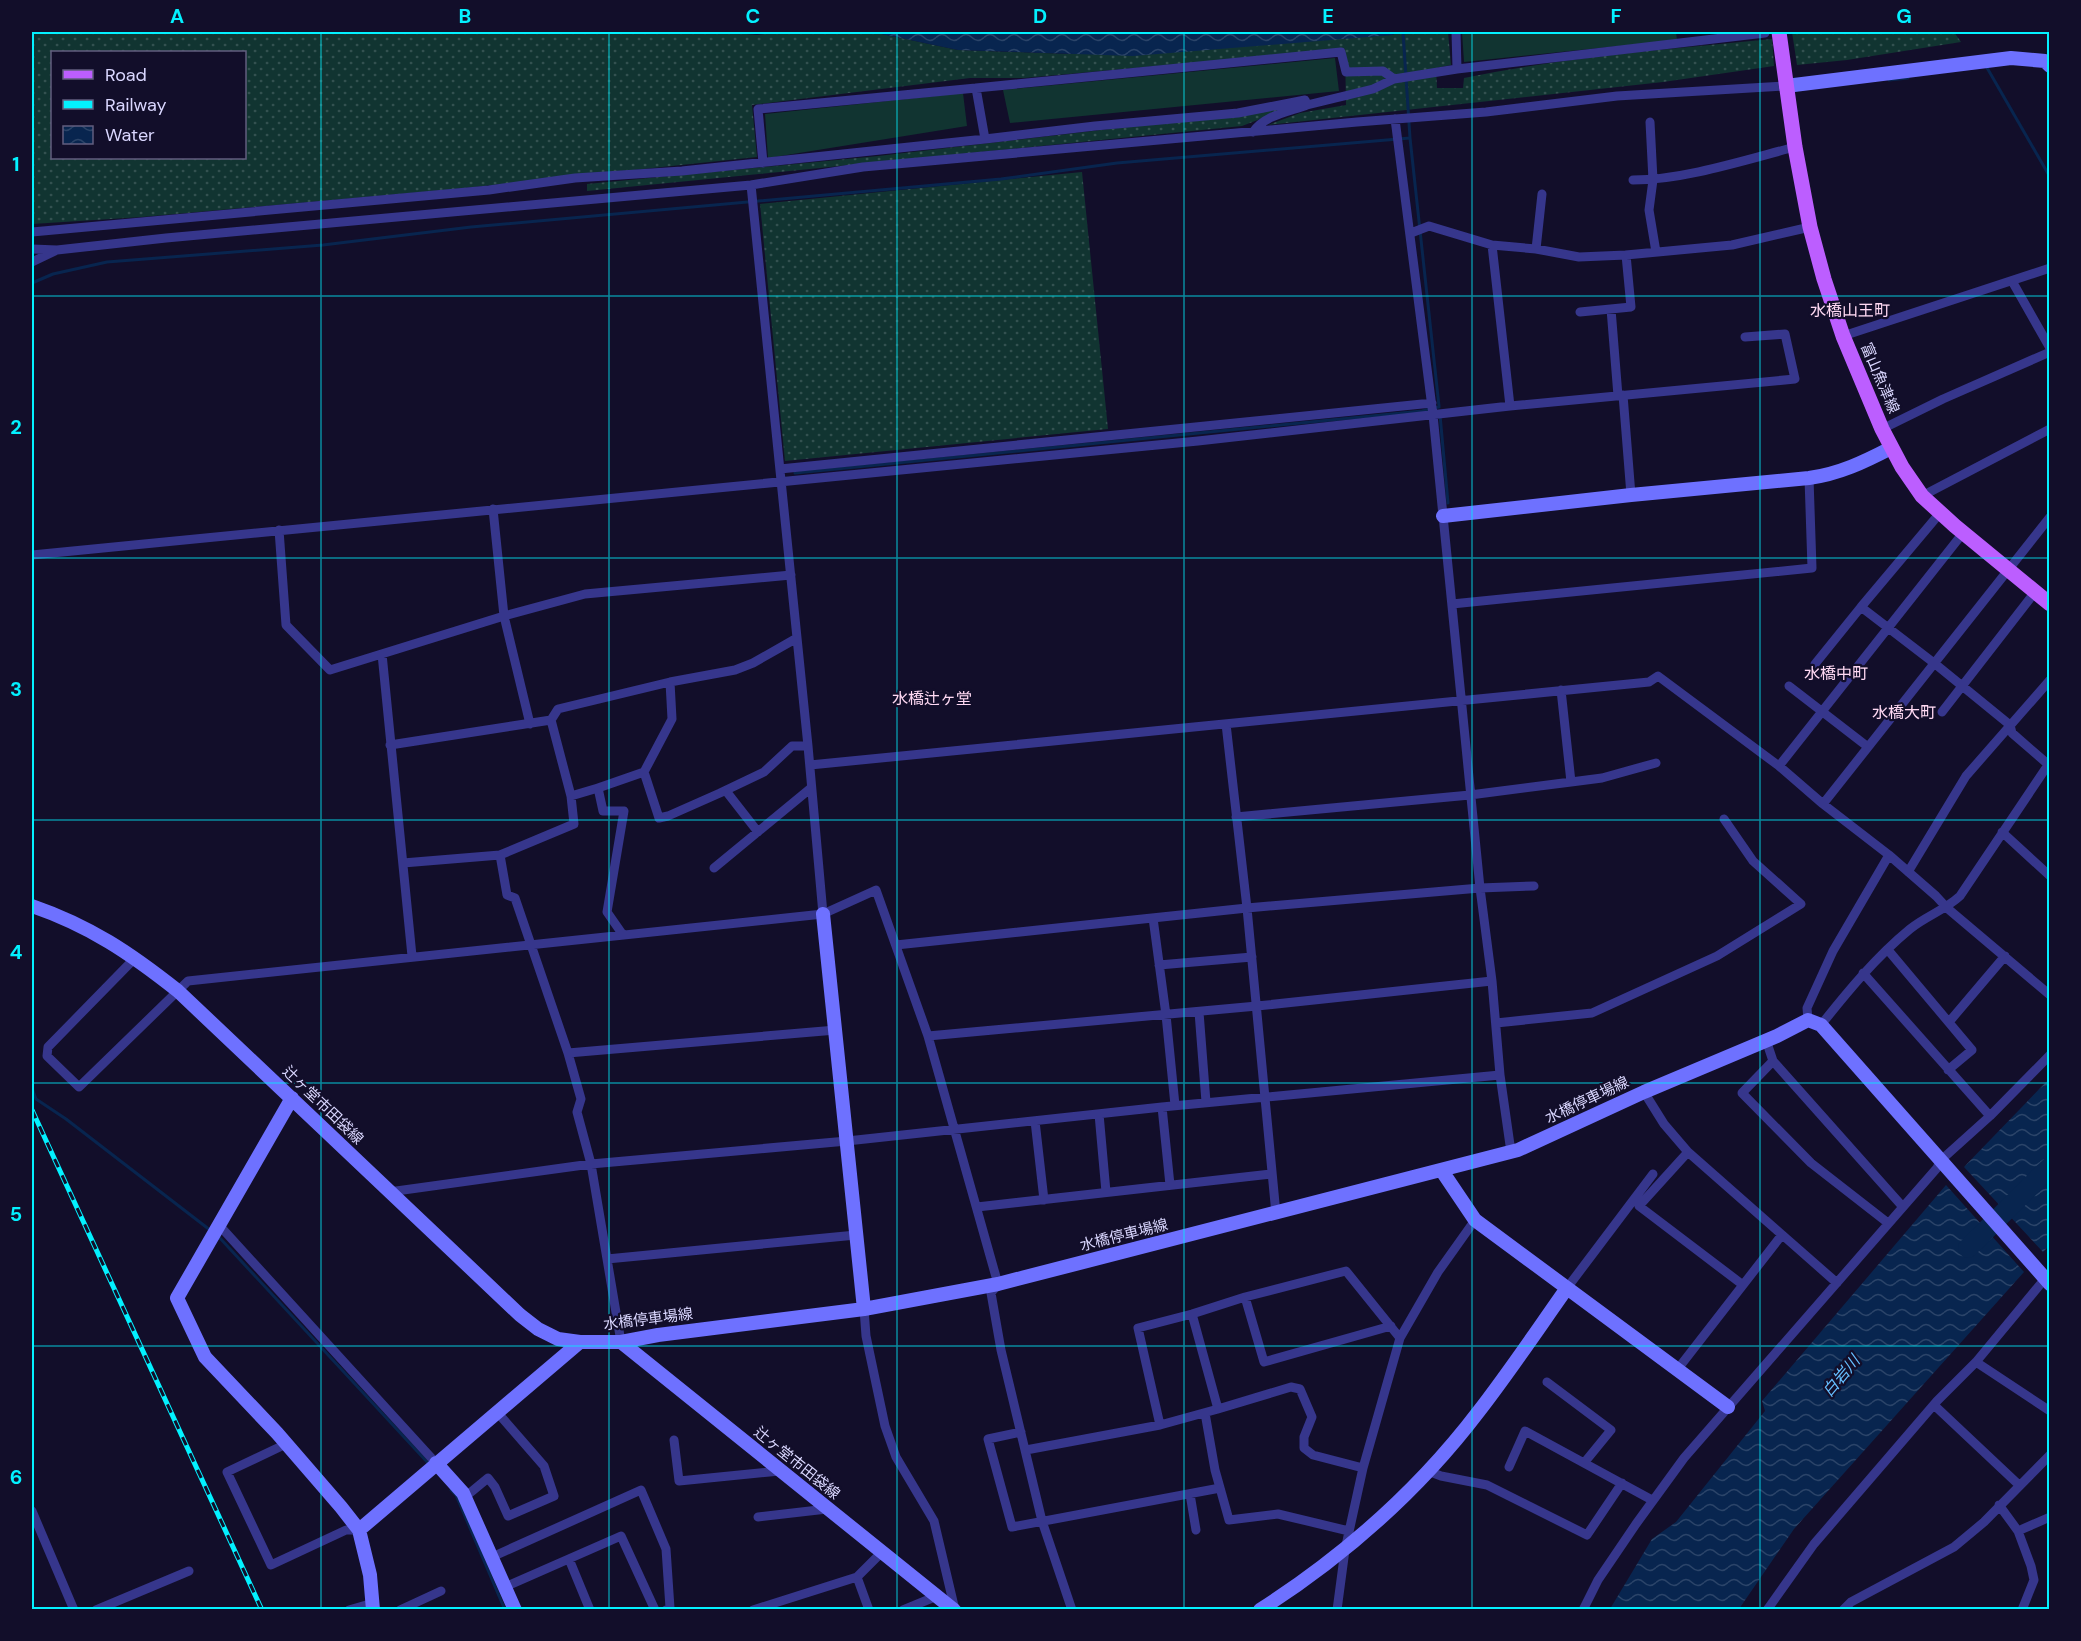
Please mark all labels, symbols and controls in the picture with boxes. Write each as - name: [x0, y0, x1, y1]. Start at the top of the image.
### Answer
- text: A: [170, 3, 184, 29]
- text: B: [459, 3, 471, 29]
- text: C: [746, 3, 760, 29]
- text: D: [1033, 3, 1047, 29]
- text: E: [1322, 3, 1334, 29]
- text: F: [1610, 3, 1622, 29]
- text: G: [1896, 3, 1912, 29]
- legend: [51, 51, 246, 159]
- text: Road: [105, 63, 147, 87]
- text: Railway: [105, 93, 167, 117]
- text: Water: [105, 123, 155, 147]
- text: 1: [12, 151, 20, 177]
- district label: 水橋山王町: [1810, 300, 1890, 321]
- street label: 富山魚津線: [1856, 340, 1904, 416]
- text: 2: [10, 414, 22, 440]
- district label: 水橋中町: [1804, 663, 1868, 684]
- text: 3: [10, 676, 22, 702]
- district label: 水橋辻ヶ堂: [892, 688, 972, 709]
- district label: 水橋大町: [1872, 702, 1936, 723]
- text: 4: [10, 939, 23, 965]
- street label: 辻ヶ堂市田袋線: [278, 1061, 368, 1149]
- street label: 水橋停車場線: [1542, 1072, 1632, 1128]
- text: 5: [10, 1201, 22, 1227]
- street label: 水橋停車場線: [1078, 1214, 1170, 1256]
- street label: 水橋停車場線: [602, 1304, 694, 1334]
- water label: 白岩川: [1818, 1349, 1866, 1401]
- street label: 辻ヶ堂市田袋線: [750, 1422, 844, 1504]
- text: 6: [10, 1464, 22, 1490]

